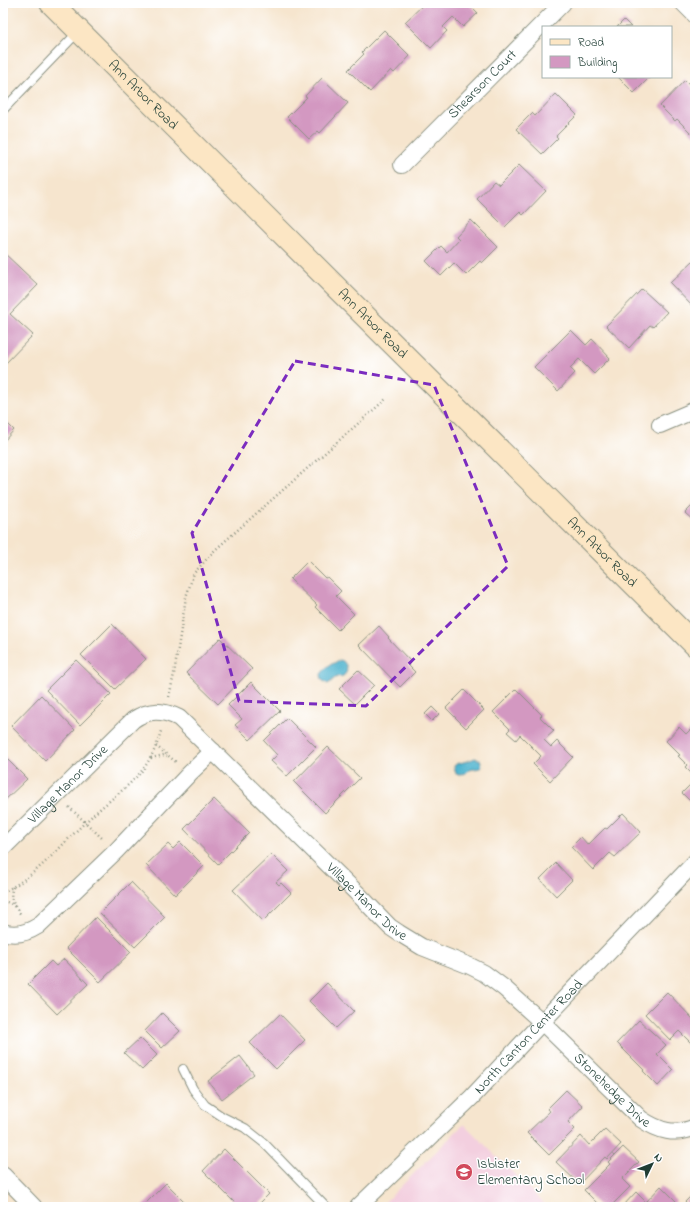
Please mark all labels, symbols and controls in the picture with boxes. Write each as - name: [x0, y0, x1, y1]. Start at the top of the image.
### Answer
- legend: [542, 26, 672, 78]
- text: Road: [578, 34, 604, 52]
- street label: Shearson Court: [443, 44, 522, 124]
- text: Building: [577, 54, 617, 73]
- street label: Ann Arbor Road: [103, 55, 183, 135]
- street label: Ann Arbor Road: [333, 284, 413, 363]
- street label: Ann Arbor Road: [562, 512, 642, 592]
- street label: Village Manor Drive: [22, 739, 113, 829]
- street label: Village Manor Drive: [321, 857, 412, 946]
- street label: North Canton Center Road: [469, 975, 588, 1099]
- street label: Stonehedge Drive: [569, 1048, 655, 1133]
- north arrow: [632, 1144, 672, 1184]
- text: N: [650, 1150, 667, 1166]
- place label: Isbister Elementary School: [477, 1154, 584, 1192]
- school or university icon: Isbister Elementary School: [454, 1162, 474, 1182]

